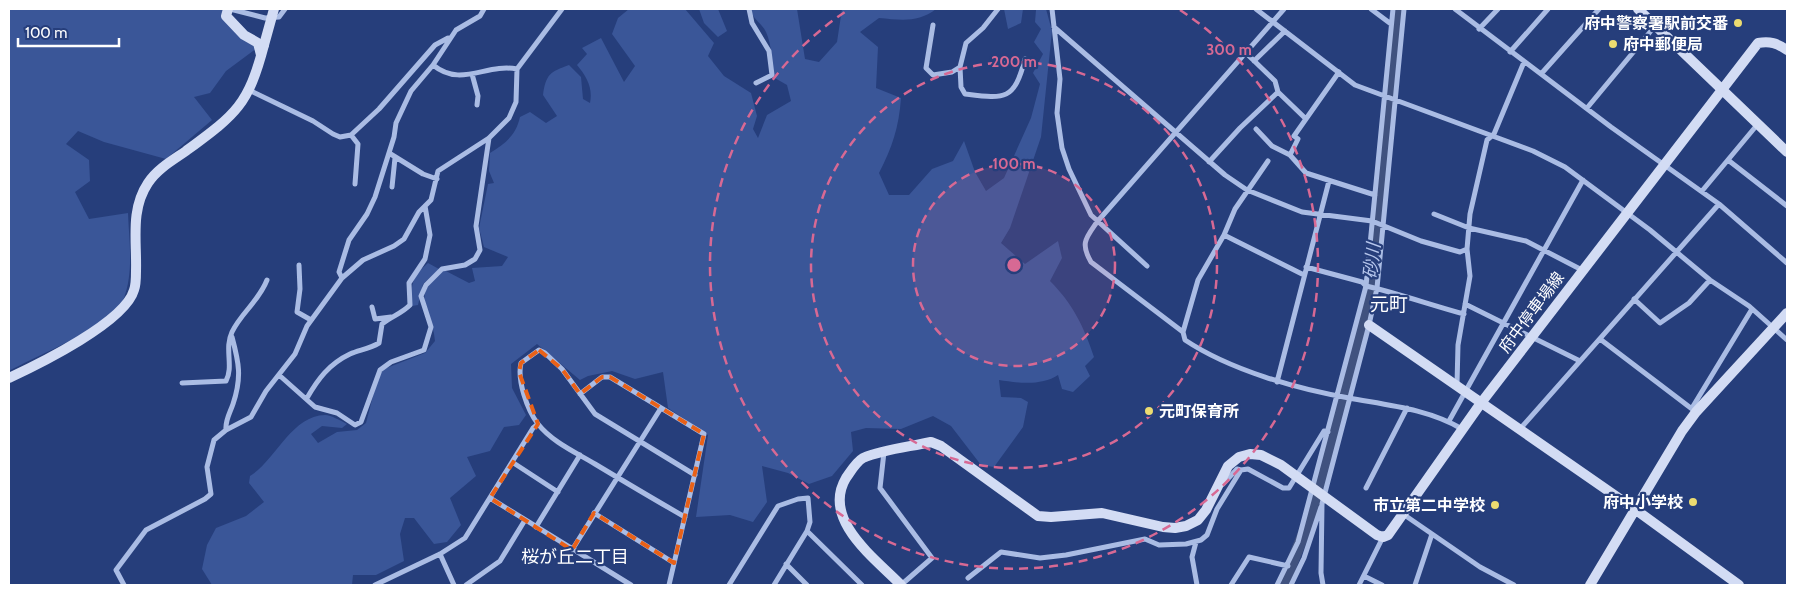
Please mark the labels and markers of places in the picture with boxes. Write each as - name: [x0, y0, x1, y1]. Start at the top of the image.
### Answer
- place label: 府中警察署駅前交番: [1584, 14, 1728, 33]
- marker: 府中警察署駅前交番: [1732, 17, 1744, 29]
- place label: 府中郵便局: [1623, 35, 1703, 54]
- marker: 府中郵便局: [1607, 38, 1619, 50]
- centre of rings: [1005, 256, 1023, 274]
- place label: 元町保育所: [1159, 402, 1239, 421]
- marker: 元町保育所: [1143, 405, 1155, 417]
- place label: 府中小学校: [1603, 493, 1683, 512]
- place label: 市立第二中学校: [1373, 496, 1485, 515]
- marker: 府中小学校: [1687, 496, 1699, 508]
- marker: 市立第二中学校: [1489, 499, 1501, 511]

